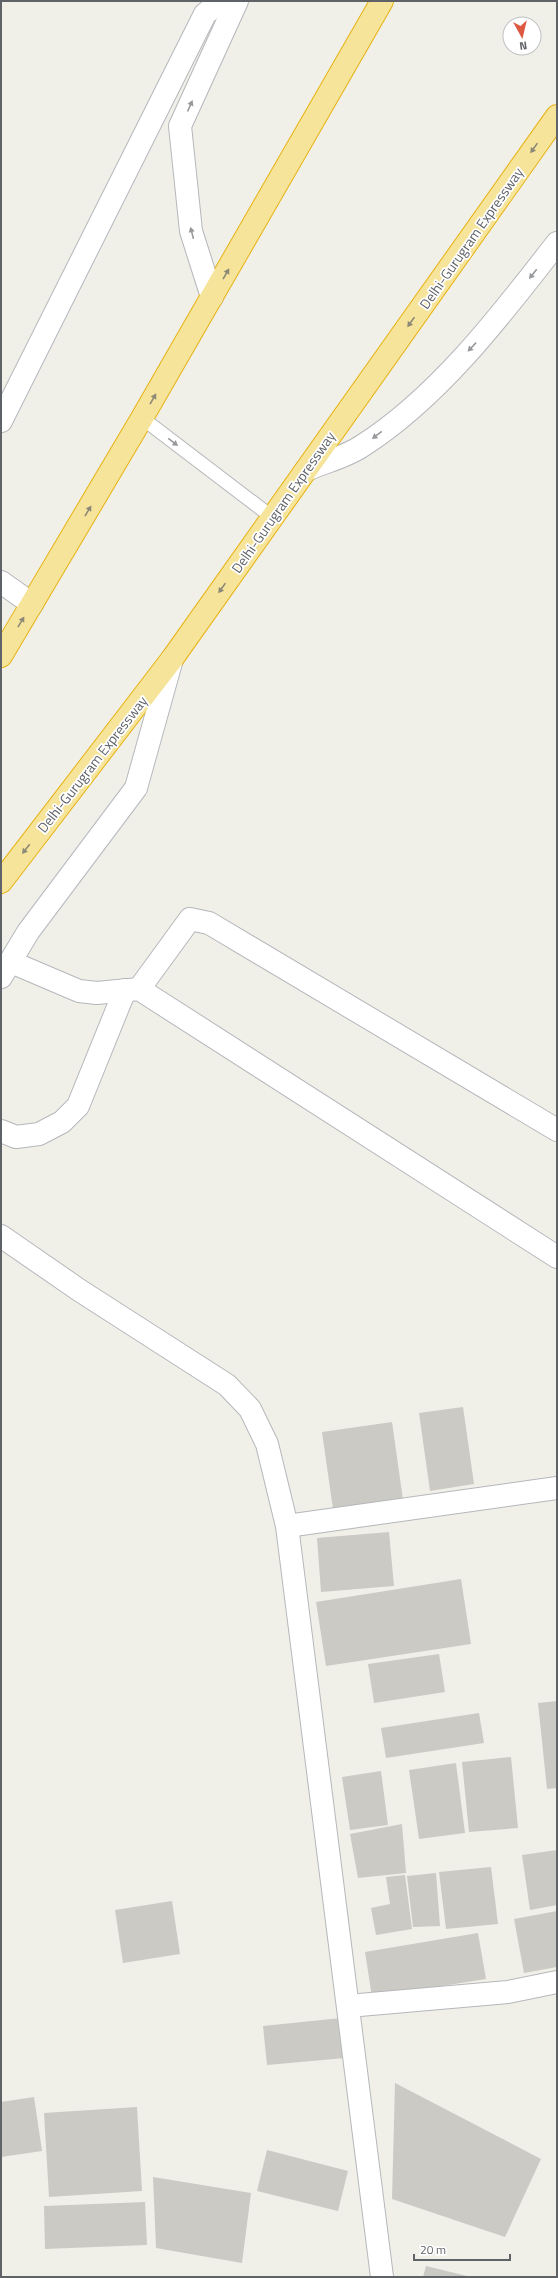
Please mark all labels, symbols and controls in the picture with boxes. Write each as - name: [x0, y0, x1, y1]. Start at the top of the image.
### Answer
- north arrow: [502, 16, 542, 56]
- text: N: [519, 37, 528, 54]
- one-way arrow: [187, 100, 193, 111]
- one-way arrow: [530, 142, 538, 153]
- street label: Delhi-Gurugram Expressway: [414, 163, 528, 313]
- one-way arrow: [189, 227, 195, 239]
- one-way arrow: [222, 268, 229, 280]
- one-way arrow: [529, 269, 537, 280]
- one-way arrow: [407, 317, 415, 327]
- one-way arrow: [467, 342, 476, 352]
- one-way arrow: [150, 393, 157, 405]
- street label: Delhi-Gurugram Expressway: [226, 427, 340, 577]
- one-way arrow: [371, 431, 382, 440]
- one-way arrow: [167, 438, 178, 447]
- one-way arrow: [84, 505, 91, 517]
- one-way arrow: [218, 583, 226, 593]
- one-way arrow: [18, 616, 25, 628]
- street label: Delhi-Gurugram Expressway: [32, 691, 152, 837]
- one-way arrow: [22, 843, 31, 854]
- scale bar: [414, 2236, 510, 2262]
- text: 20 m: [420, 2240, 446, 2259]

